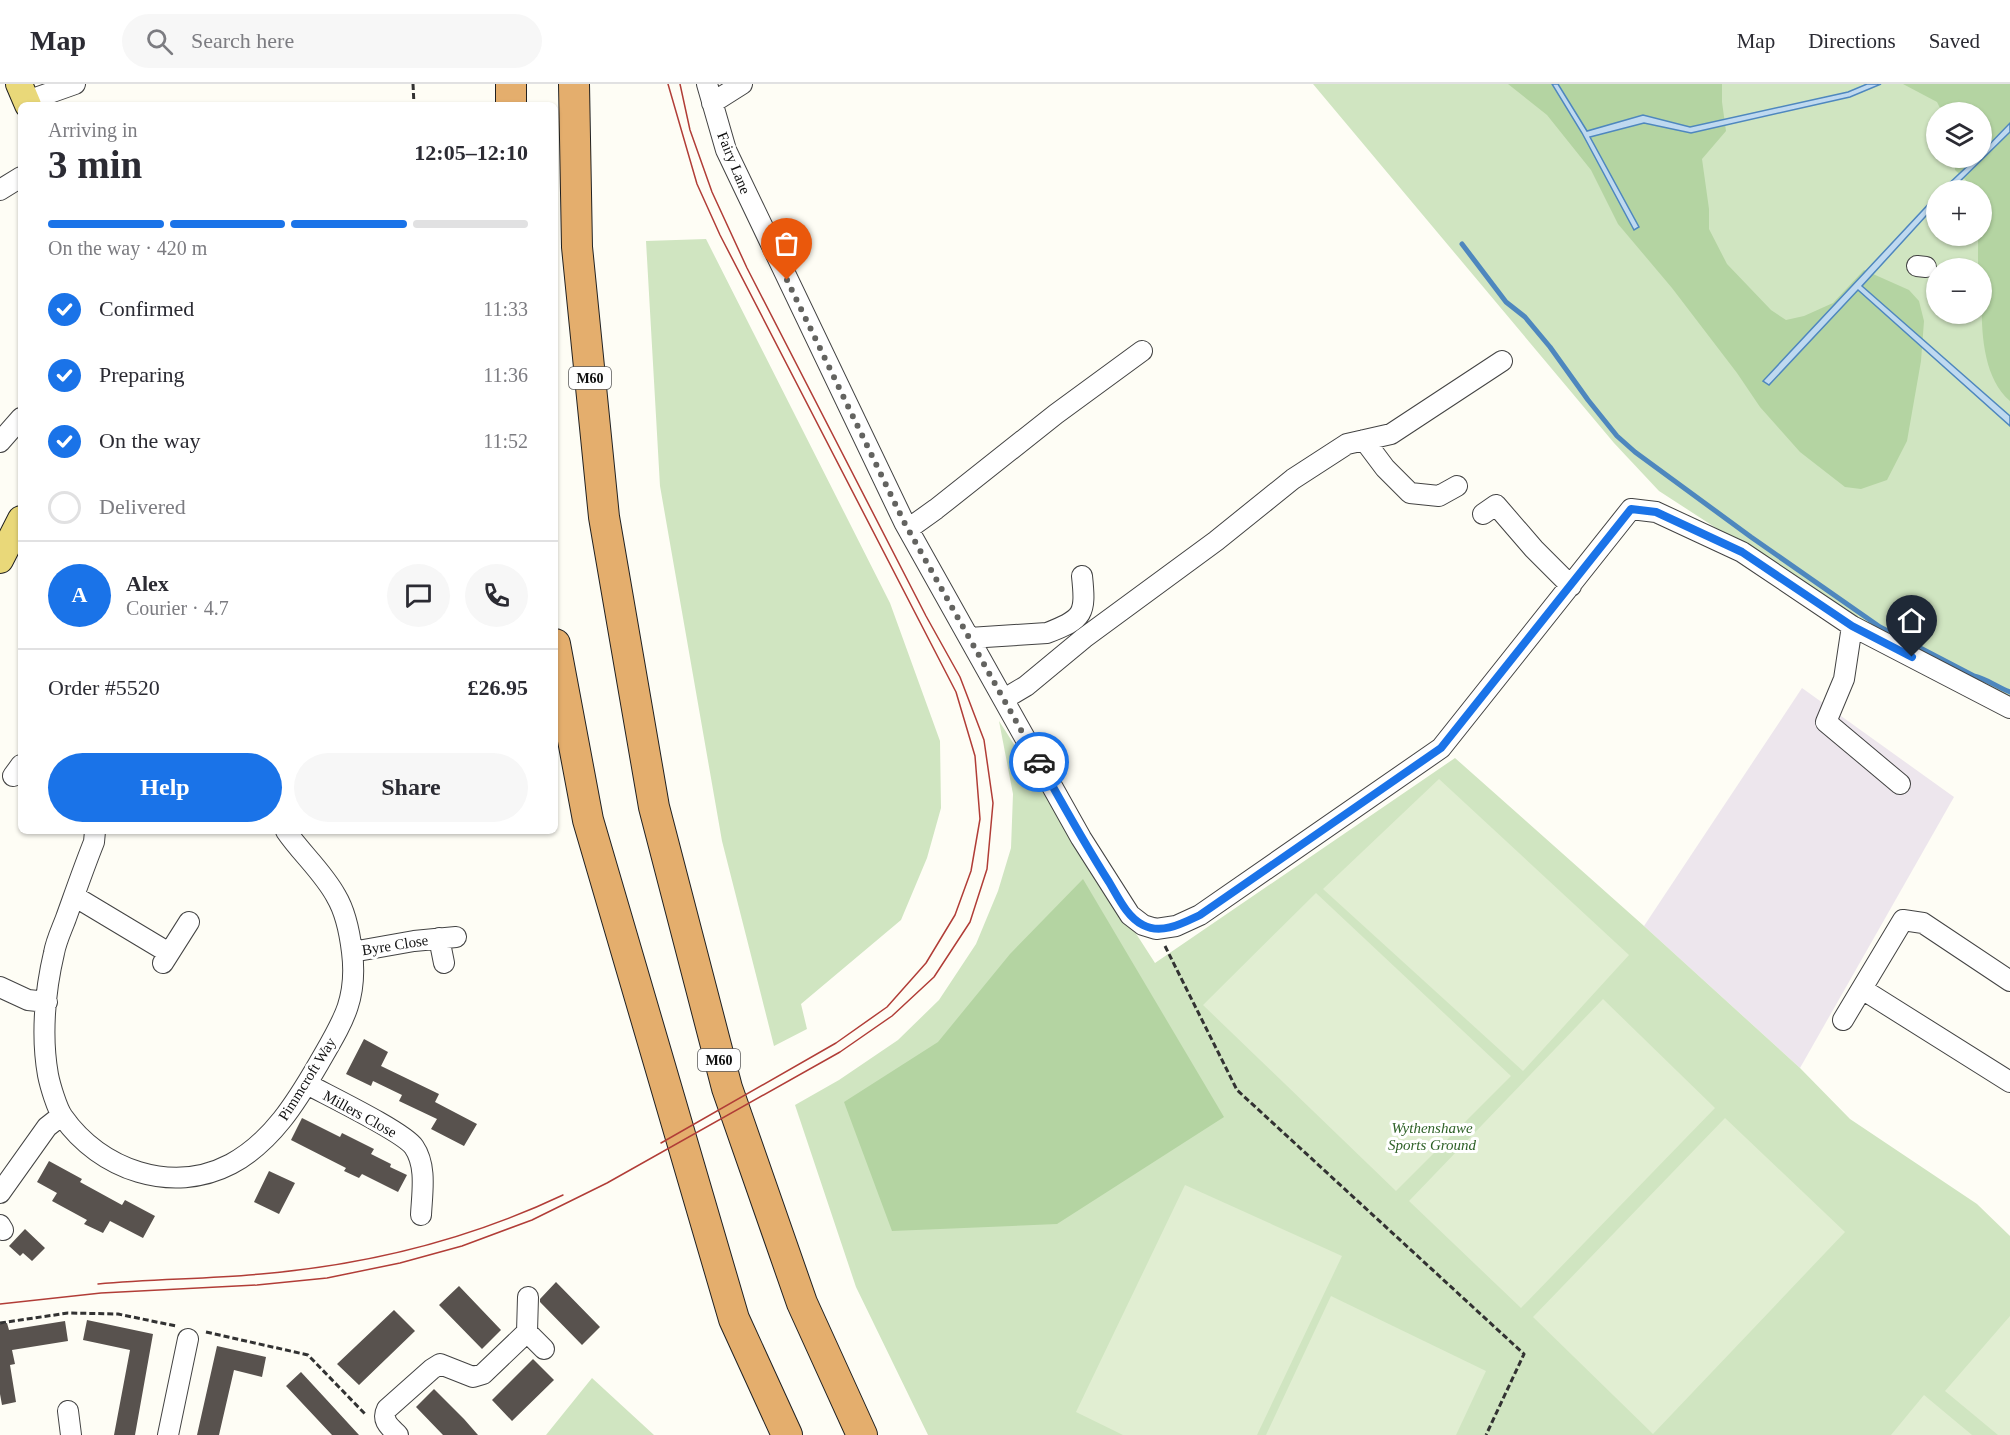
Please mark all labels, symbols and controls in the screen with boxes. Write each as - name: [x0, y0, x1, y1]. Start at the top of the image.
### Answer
- search box: [122, 14, 542, 68]
- text: Map: [30, 25, 86, 56]
- icon: search: [143, 25, 176, 58]
- text: Search here: [191, 28, 294, 53]
- text: Map: [1737, 29, 1775, 53]
- text: Directions: [1808, 29, 1896, 53]
- text: Saved: [1929, 29, 1980, 53]
- map controls: [1926, 102, 1992, 324]
- button: layers: [1926, 102, 1992, 168]
- text: Arriving in: [48, 119, 137, 141]
- street label: Fairy Lane: [714, 130, 754, 197]
- text: 12:05–12:10: [414, 140, 528, 165]
- text: 3 min: [48, 143, 142, 186]
- button: +: [1926, 180, 1992, 246]
- pin: [761, 218, 812, 280]
- icon: bag: [770, 227, 803, 260]
- text: On the way · 420 m: [48, 237, 207, 259]
- button: −: [1926, 258, 1992, 324]
- icon: check: [48, 293, 81, 326]
- text: Confirmed: [99, 296, 194, 321]
- text: 11:33: [483, 298, 528, 320]
- icon: check: [48, 359, 81, 392]
- text: Preparing: [99, 362, 185, 387]
- text: 11:36: [483, 364, 528, 386]
- road number: M60: [569, 367, 611, 389]
- icon: check: [48, 425, 81, 458]
- text: On the way: [99, 428, 200, 453]
- text: 11:52: [483, 430, 528, 452]
- text: Delivered: [99, 494, 186, 519]
- button: chat: [387, 564, 450, 627]
- button: phone: [465, 564, 528, 627]
- text: Alex: [126, 571, 169, 596]
- text: A: [72, 582, 87, 607]
- pin: [1886, 595, 1937, 657]
- text: Courier · 4.7: [126, 597, 229, 619]
- icon: home: [1895, 604, 1928, 637]
- text: Order #5520: [48, 675, 160, 700]
- text: £26.95: [468, 675, 528, 700]
- courier: [1009, 732, 1069, 792]
- icon: car: [1023, 746, 1056, 779]
- button: Help: [48, 753, 282, 822]
- button: Share: [294, 753, 528, 822]
- street label: Byre Close: [361, 932, 430, 958]
- street label: Pimmcroft Way: [275, 1034, 339, 1123]
- road number: M60: [698, 1049, 740, 1071]
- street label: Millers Close: [321, 1087, 400, 1141]
- park label: Wythenshawe Sports Ground: [1388, 1120, 1477, 1153]

